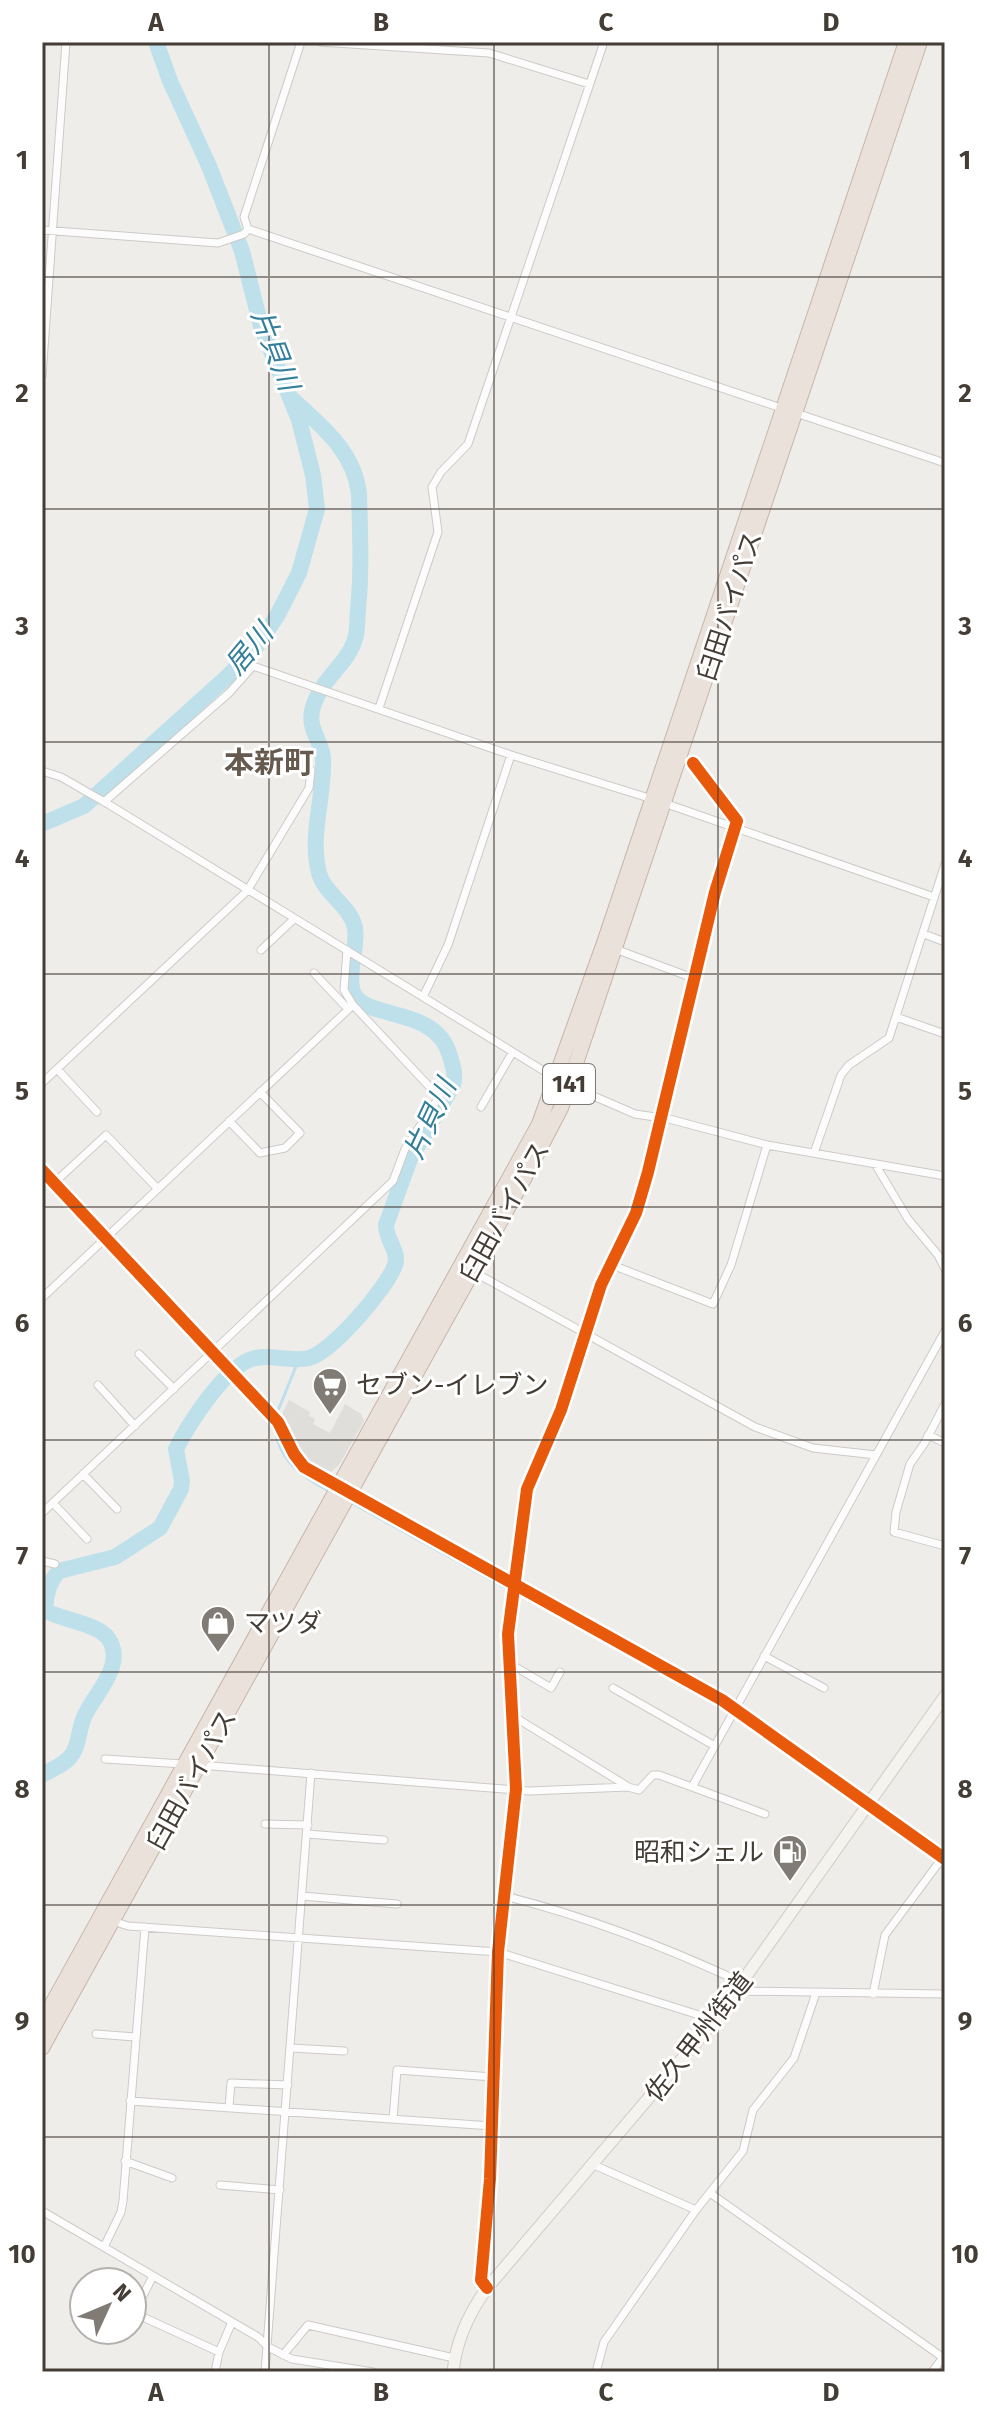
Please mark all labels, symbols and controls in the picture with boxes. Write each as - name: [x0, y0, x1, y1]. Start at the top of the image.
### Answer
- text: A: [147, 7, 164, 38]
- text: B: [373, 7, 389, 38]
- text: C: [599, 7, 614, 38]
- text: D: [823, 7, 840, 38]
- text: 1: [16, 145, 28, 176]
- text: 1: [959, 145, 971, 176]
- water label: 片貝川: [245, 305, 307, 398]
- text: 2: [15, 378, 29, 409]
- text: 2: [958, 378, 972, 409]
- street label: 臼田バイパス: [691, 527, 769, 685]
- text: 3: [14, 611, 29, 642]
- text: 3: [957, 611, 972, 642]
- water label: 居川: [218, 615, 282, 681]
- district label: 本新町: [224, 745, 314, 781]
- text: 4: [15, 843, 30, 874]
- text: 4: [958, 843, 973, 874]
- road number: 141: [543, 1064, 595, 1104]
- water label: 片貝川: [397, 1071, 464, 1164]
- text: 5: [15, 1076, 29, 1107]
- text: 5: [958, 1076, 972, 1107]
- street label: 臼田バイパス: [454, 1136, 556, 1288]
- text: 6: [15, 1308, 30, 1339]
- text: 6: [958, 1308, 973, 1339]
- supermarket icon: セブン-イレブン: [311, 1366, 349, 1416]
- place label: セブン-イレブン: [356, 1370, 548, 1401]
- text: 7: [16, 1541, 28, 1572]
- text: 7: [959, 1541, 971, 1572]
- shop icon: マツダ: [199, 1604, 237, 1654]
- place label: マツダ: [244, 1608, 322, 1639]
- street label: 臼田バイパス: [141, 1704, 243, 1856]
- text: 8: [14, 1774, 30, 1805]
- text: 8: [957, 1774, 973, 1805]
- fuel station icon: 昭和シェル: [771, 1833, 809, 1883]
- place label: 昭和シェル: [634, 1837, 764, 1868]
- street label: 佐久甲州街道: [639, 1966, 759, 2108]
- text: 9: [15, 2006, 29, 2037]
- text: 9: [958, 2006, 972, 2037]
- text: 10: [8, 2239, 36, 2270]
- text: 10: [951, 2239, 979, 2270]
- north arrow: [68, 2266, 148, 2346]
- text: N: [107, 2278, 137, 2307]
- text: A: [147, 2377, 164, 2408]
- text: B: [373, 2377, 389, 2408]
- text: C: [599, 2377, 614, 2408]
- text: D: [823, 2377, 840, 2408]

